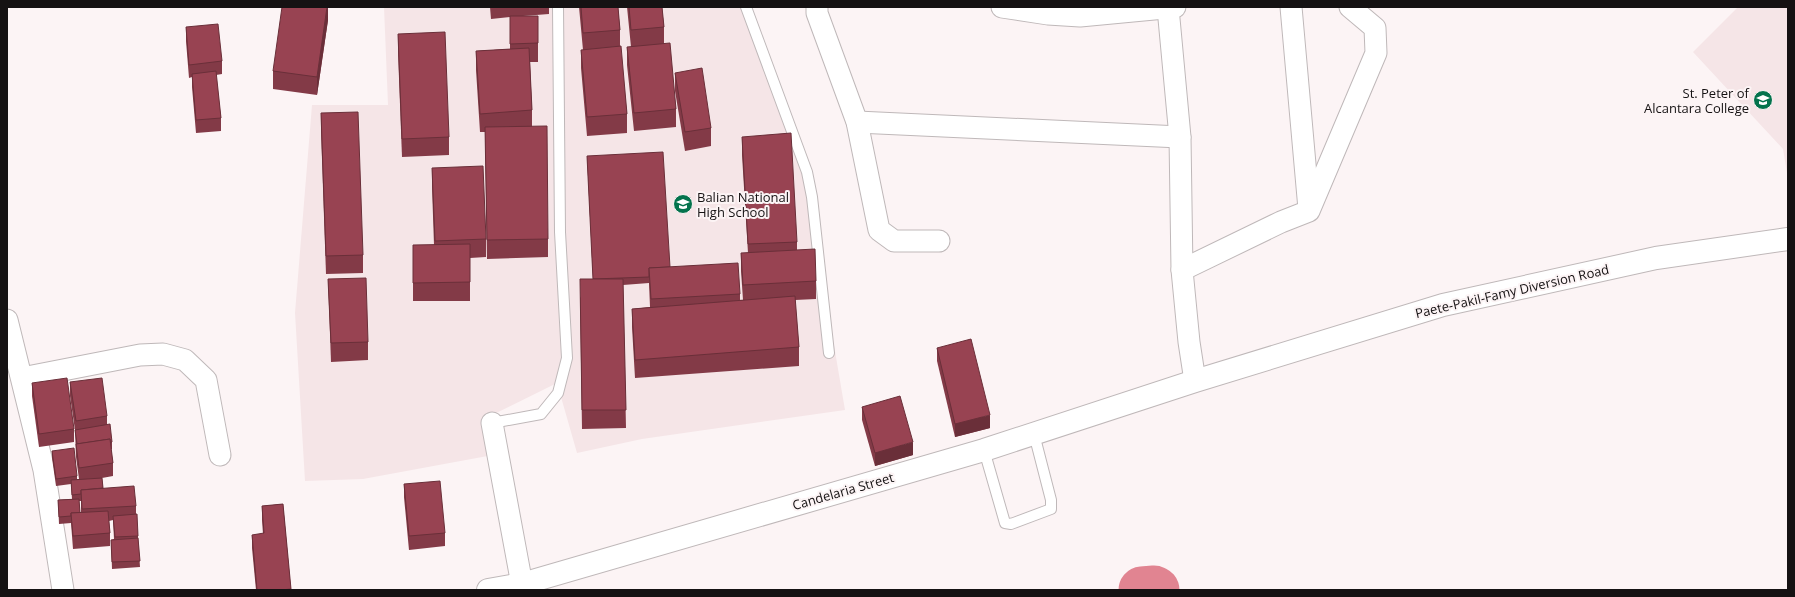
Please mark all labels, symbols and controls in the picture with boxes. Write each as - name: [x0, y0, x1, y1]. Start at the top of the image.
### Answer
- place label: St. Peter of Alcantara College: [1644, 84, 1750, 117]
- school or university icon: St. Peter of Alcantara College: [1752, 89, 1774, 111]
- place label: Balian National High School: [697, 188, 789, 221]
- school or university icon: Balian National High School: [672, 193, 694, 215]
- street label: Paete-Pakil-Famy Diversion Road: [1413, 260, 1611, 322]
- street label: Candelaria Street: [790, 468, 896, 514]

